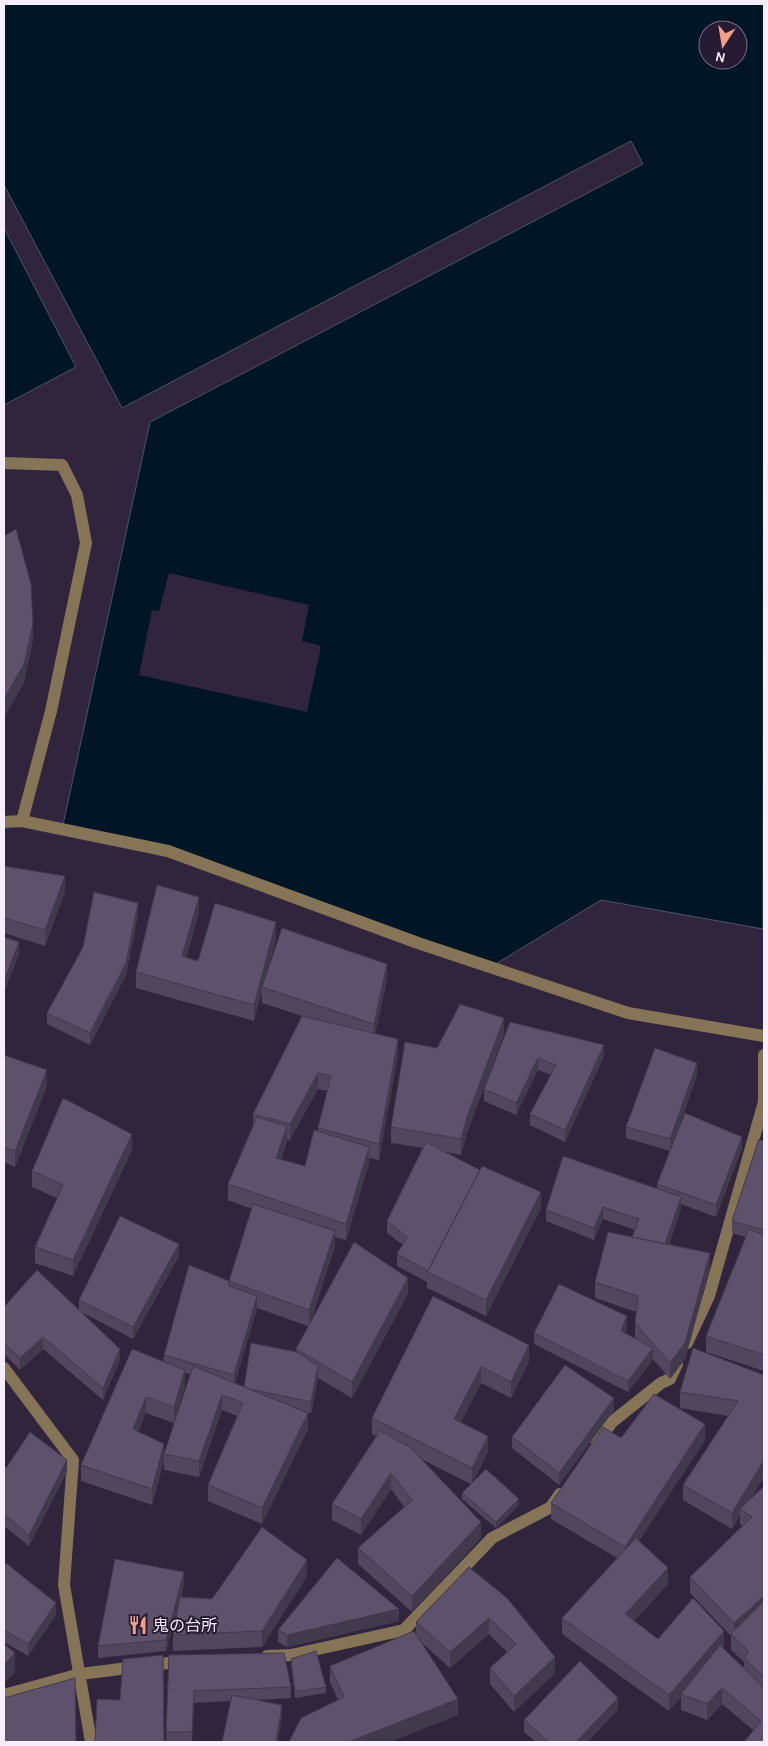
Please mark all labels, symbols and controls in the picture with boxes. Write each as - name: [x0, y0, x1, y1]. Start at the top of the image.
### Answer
- north arrow: [698, 20, 748, 70]
- text: N: [714, 48, 727, 67]
- restaurant icon: 鬼の台所: [127, 1614, 149, 1636]
- place label: 鬼の台所: [153, 1616, 217, 1635]

